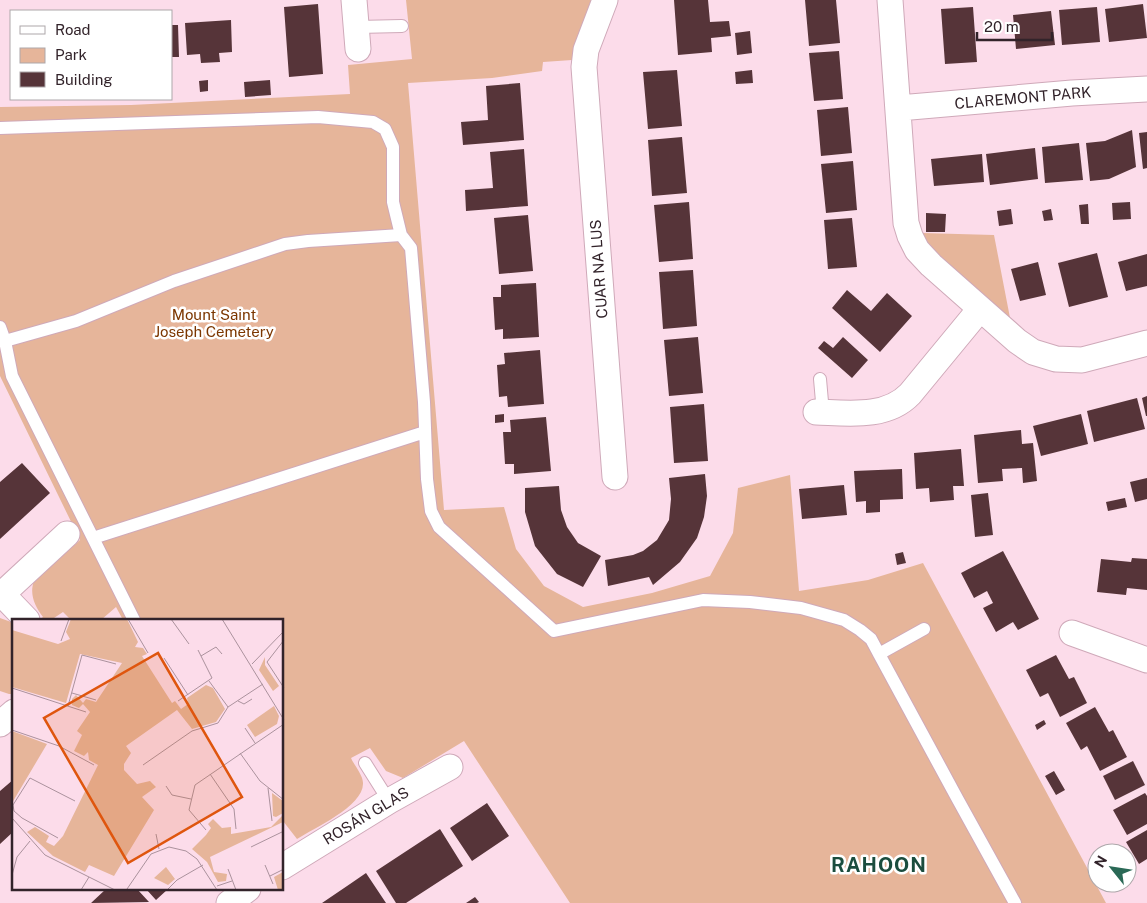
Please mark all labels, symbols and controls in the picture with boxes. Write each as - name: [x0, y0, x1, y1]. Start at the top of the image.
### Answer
- legend: [10, 10, 172, 100]
- scale bar: [977, 10, 1052, 42]
- text: 20 m: [984, 18, 1019, 35]
- text: Road: [55, 21, 91, 38]
- text: Park: [55, 46, 87, 63]
- text: Building: [55, 71, 113, 88]
- street label: CLAREMONT PARK: [954, 83, 1092, 112]
- street label: CUAR NA LUS: [587, 219, 610, 319]
- park label: Mount Saint Joseph Cemetery: [154, 306, 274, 340]
- inset map: [12, 619, 284, 890]
- street label: ROSÁN GLAS: [320, 783, 412, 848]
- north arrow: [1087, 843, 1137, 893]
- district label: RAHOON: [831, 853, 927, 877]
- text: N: [1091, 853, 1110, 870]

